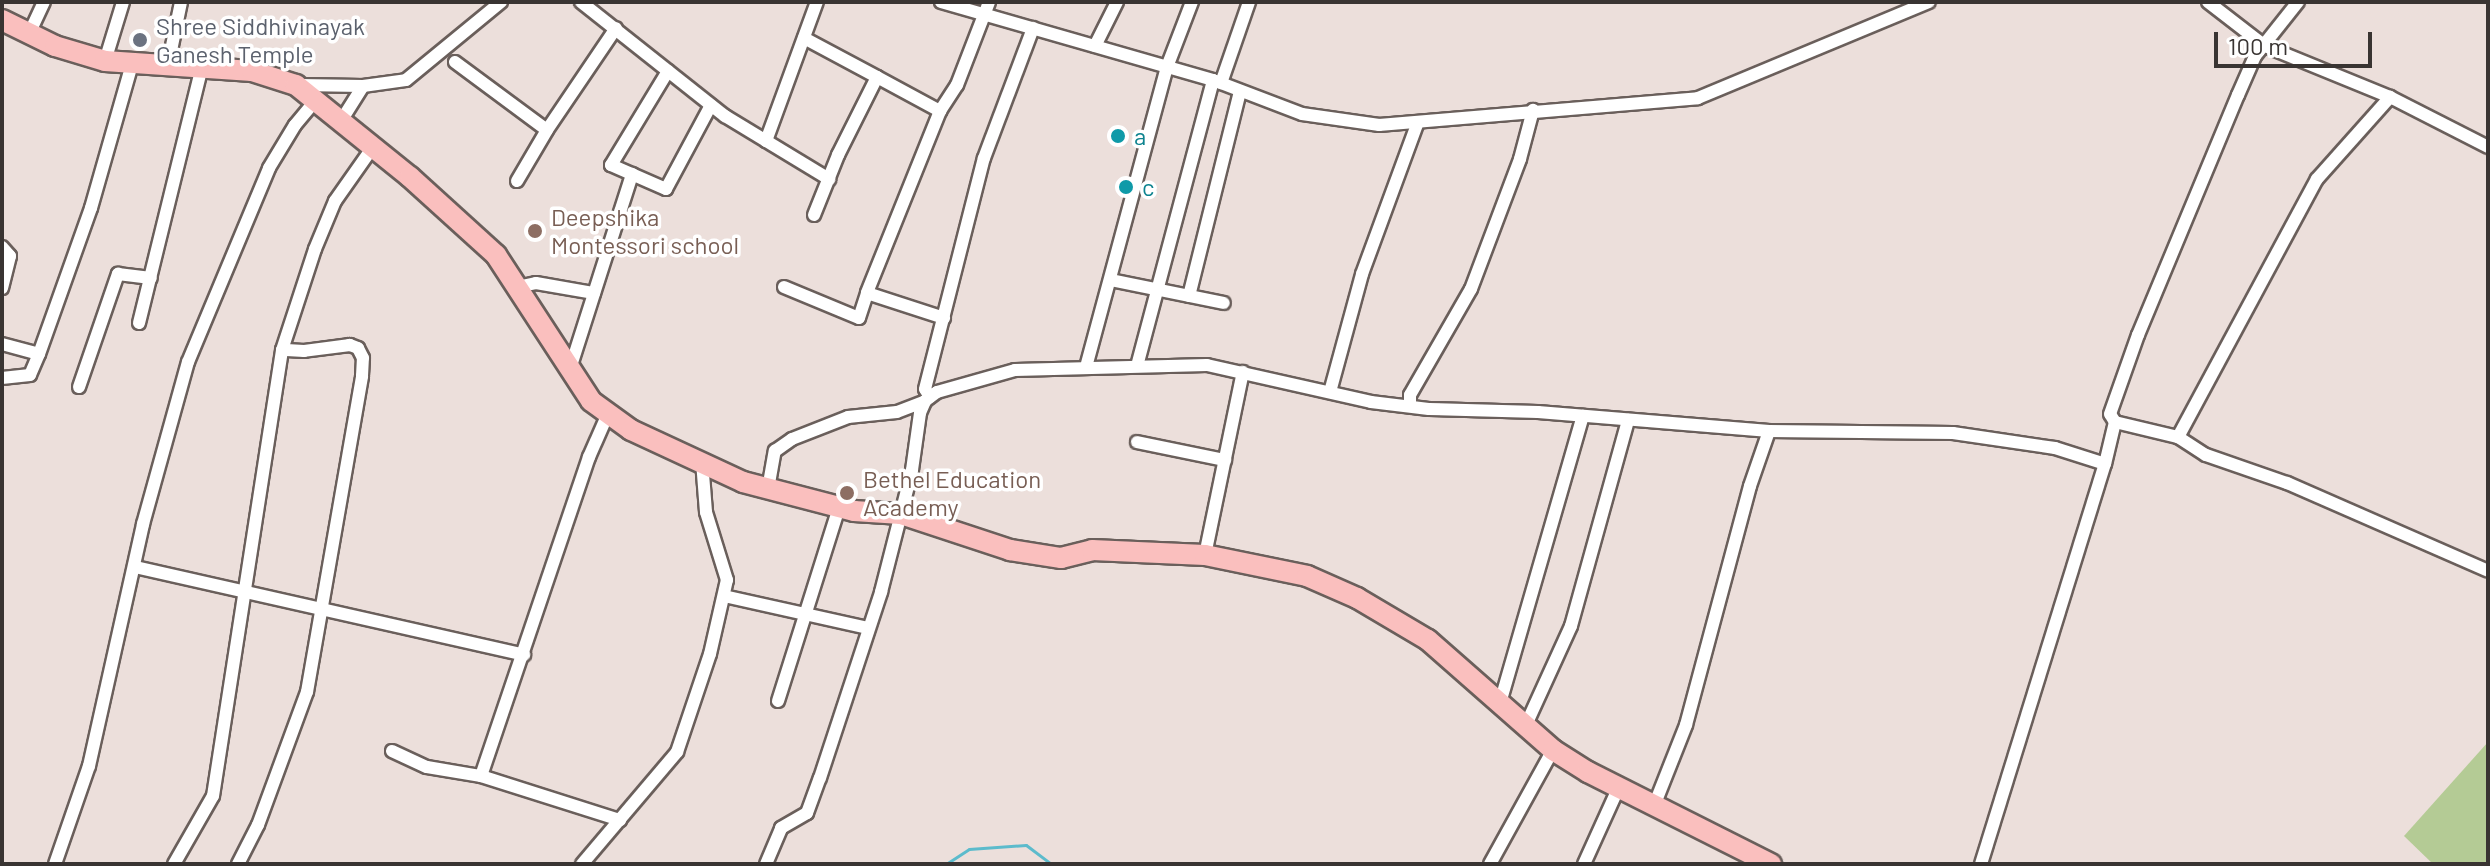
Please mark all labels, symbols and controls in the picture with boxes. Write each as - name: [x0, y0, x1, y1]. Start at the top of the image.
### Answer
- place label: Shree Siddhivinayak Ganesh Temple: [156, 12, 365, 68]
- scale bar: [2218, 16, 2376, 66]
- marker: Shree Siddhivinayak Ganesh Temple: [131, 31, 149, 49]
- text: 100 m: [2228, 31, 2288, 60]
- place label: a: [1134, 122, 1146, 150]
- marker: a: [1109, 127, 1127, 145]
- place label: c: [1142, 173, 1154, 201]
- marker: c: [1117, 178, 1135, 196]
- place label: Deepshika Montessori school: [551, 203, 739, 259]
- marker: Deepshika Montessori school: [526, 222, 544, 240]
- place label: Bethel Education Academy: [863, 465, 1041, 521]
- marker: Bethel Education Academy: [838, 484, 856, 502]

